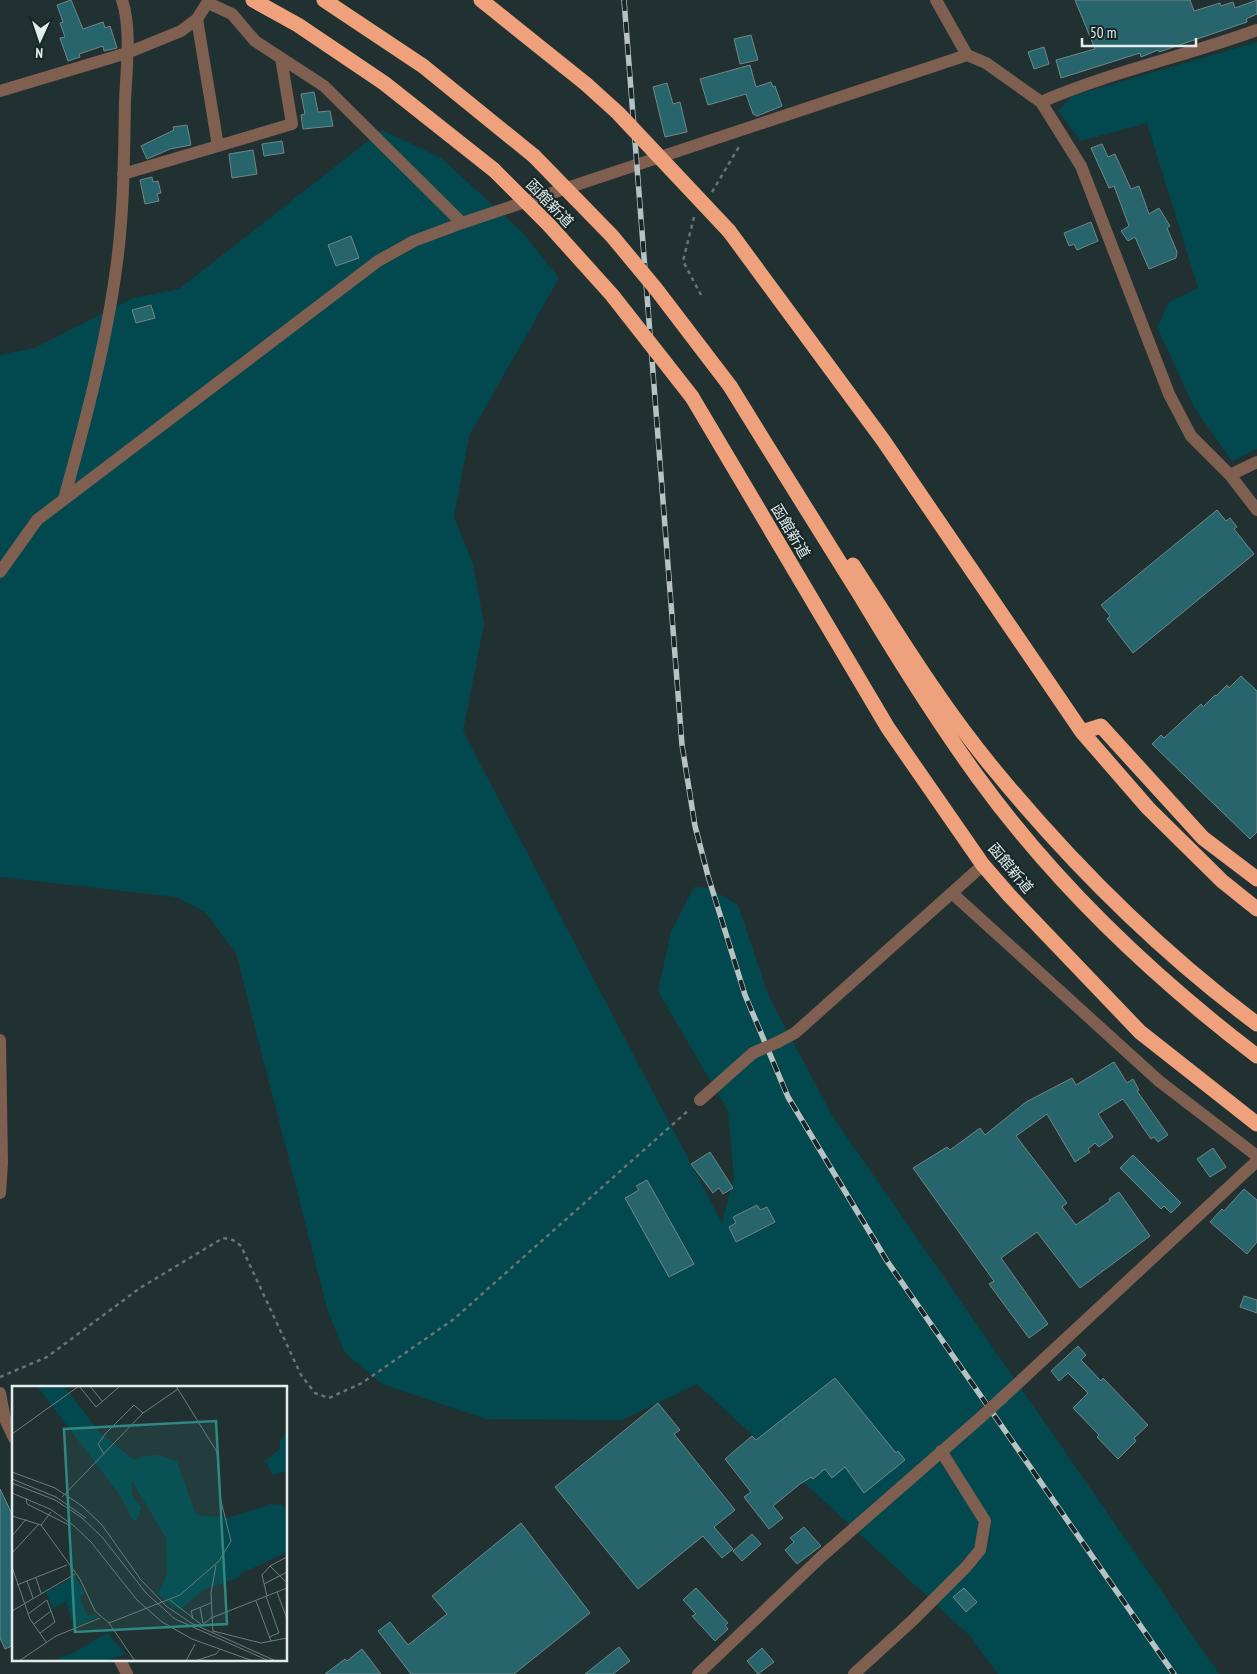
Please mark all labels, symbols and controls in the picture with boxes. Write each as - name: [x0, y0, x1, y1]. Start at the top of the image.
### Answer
- north arrow: [15, 15, 65, 65]
- scale bar: [1082, 15, 1196, 47]
- text: 50 m: [1090, 23, 1116, 42]
- text: N: [35, 44, 44, 62]
- street label: 函館新道: [522, 175, 578, 231]
- street label: 函館新道: [767, 500, 815, 562]
- street label: 函館新道: [984, 839, 1038, 897]
- inset map: [12, 1386, 288, 1662]

